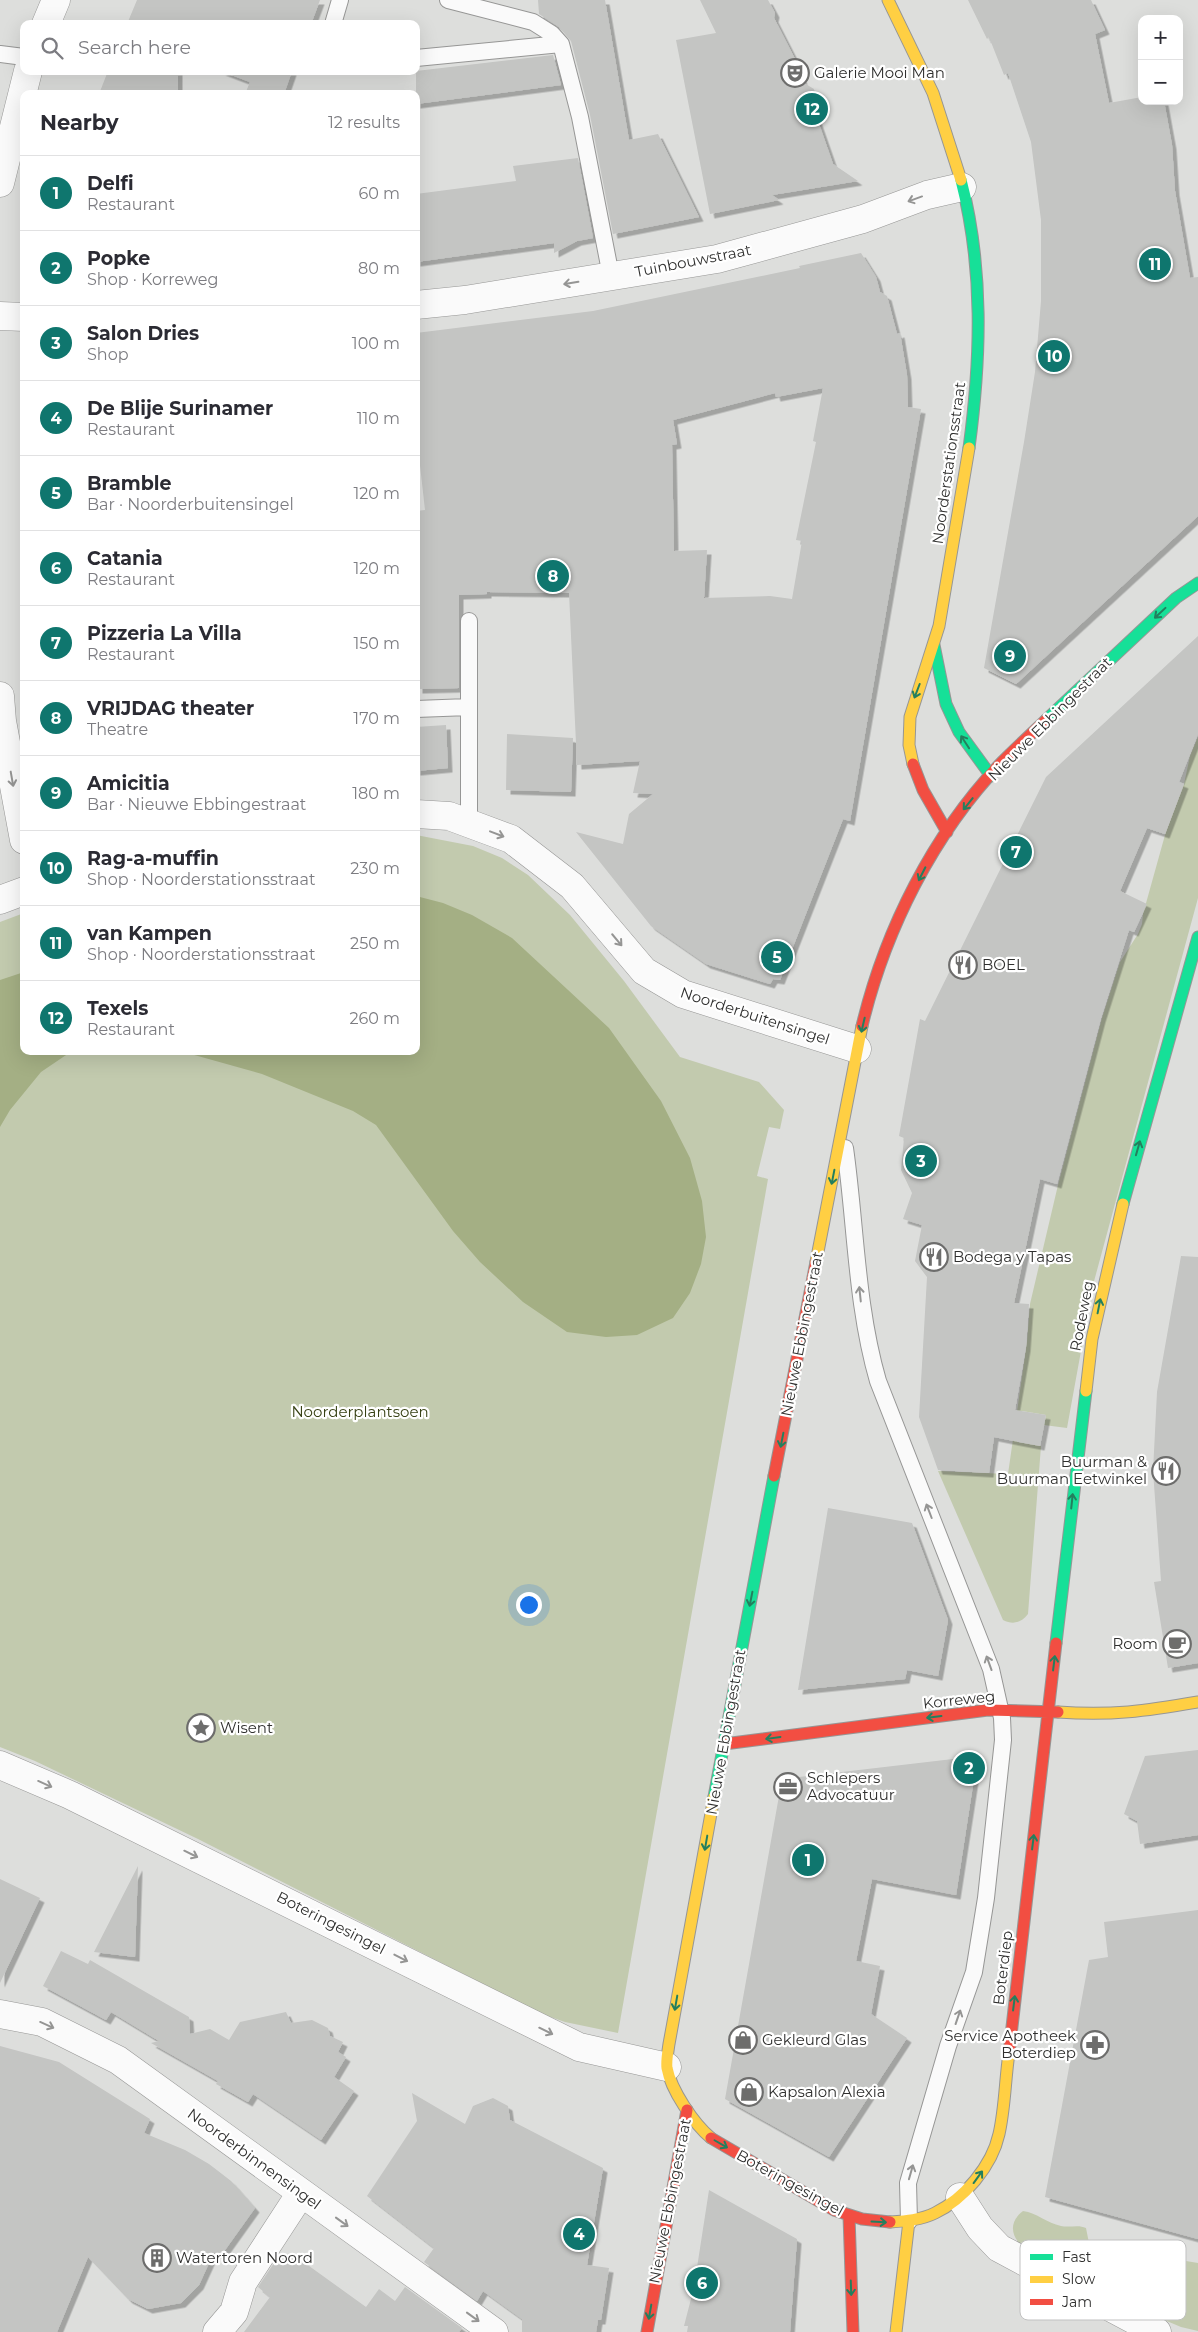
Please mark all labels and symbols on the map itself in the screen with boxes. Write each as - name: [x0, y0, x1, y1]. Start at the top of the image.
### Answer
- theatre icon: Galerie Mooi Man: [780, 58, 810, 88]
- place label: Galerie Mooi Man: [814, 63, 945, 82]
- pin: 12: [796, 90, 828, 128]
- one-way arrow: [908, 195, 924, 204]
- street label: Tuinbouwstraat: [633, 240, 753, 281]
- pin: 11: [1139, 245, 1171, 283]
- one-way arrow: [564, 278, 580, 288]
- pin: 10: [1038, 337, 1070, 375]
- street label: Noorderstationsstraat: [928, 381, 969, 545]
- pin: 8: [537, 557, 569, 595]
- one-way arrow: [1154, 607, 1166, 619]
- pin: 9: [994, 637, 1026, 675]
- street label: Nieuwe Ebbingestraat: [984, 653, 1116, 785]
- one-way arrow: [911, 683, 921, 698]
- one-way arrow: [960, 735, 970, 749]
- one-way arrow: [8, 770, 18, 786]
- one-way arrow: [963, 797, 974, 810]
- one-way arrow: [489, 830, 504, 839]
- pin: 7: [1000, 833, 1032, 871]
- one-way arrow: [917, 866, 926, 881]
- one-way arrow: [612, 933, 623, 946]
- pin: 5: [761, 938, 793, 976]
- restaurant icon: BOEL: [948, 950, 978, 980]
- place label: BOEL: [982, 955, 1025, 974]
- street label: Noorderbuitensingel: [678, 982, 832, 1049]
- one-way arrow: [858, 1016, 867, 1032]
- one-way arrow: [1133, 1140, 1143, 1156]
- pin: 3: [905, 1142, 937, 1180]
- one-way arrow: [827, 1169, 837, 1185]
- restaurant icon: Bodega y Tapas: [919, 1242, 949, 1272]
- place label: Bodega y Tapas: [953, 1247, 1071, 1266]
- street label: Nieuwe Ebbingestraat: [776, 1250, 827, 1418]
- street label: Rodeweg: [1065, 1279, 1098, 1353]
- one-way arrow: [855, 1287, 865, 1303]
- one-way arrow: [1095, 1298, 1104, 1314]
- park label: Noorderplantsoen: [291, 1402, 429, 1421]
- one-way arrow: [776, 1431, 786, 1447]
- place label: Buurman & Buurman Eetwinkel: [997, 1452, 1147, 1488]
- restaurant icon: Buurman & Buurman Eetwinkel: [1151, 1456, 1181, 1486]
- one-way arrow: [1067, 1494, 1077, 1510]
- one-way arrow: [924, 1504, 934, 1519]
- one-way arrow: [746, 1591, 755, 1607]
- your location: [516, 1592, 542, 1618]
- cafe icon: Room: [1162, 1629, 1192, 1659]
- place label: Room: [1112, 1634, 1158, 1653]
- street label: Nieuwe Ebbingestraat: [702, 1648, 749, 1816]
- one-way arrow: [984, 1655, 993, 1671]
- one-way arrow: [1049, 1655, 1059, 1671]
- street label: Korreweg: [922, 1686, 996, 1713]
- one-way arrow: [927, 1712, 943, 1722]
- place icon: Wisent: [186, 1713, 216, 1743]
- place label: Wisent: [220, 1718, 273, 1737]
- one-way arrow: [766, 1733, 782, 1743]
- pin: 2: [953, 1749, 985, 1787]
- place label: Schlepers Advocatuur: [807, 1768, 895, 1804]
- office icon: Schlepers Advocatuur: [773, 1772, 803, 1802]
- one-way arrow: [37, 1780, 52, 1790]
- one-way arrow: [1028, 1834, 1038, 1850]
- one-way arrow: [700, 1835, 710, 1851]
- pin: 1: [792, 1841, 824, 1879]
- one-way arrow: [183, 1850, 198, 1859]
- street label: Boteringesingel: [274, 1887, 389, 1958]
- street label: Boterdiep: [989, 1930, 1016, 2006]
- one-way arrow: [393, 1954, 408, 1963]
- one-way arrow: [671, 1995, 681, 2011]
- one-way arrow: [1009, 1995, 1019, 2011]
- one-way arrow: [954, 2010, 963, 2025]
- one-way arrow: [39, 2021, 54, 2031]
- shop icon: Gekleurd Glas: [728, 2025, 758, 2055]
- place label: Service Apotheek Boterdiep: [944, 2026, 1076, 2062]
- one-way arrow: [538, 2027, 553, 2036]
- place label: Gekleurd Glas: [762, 2030, 867, 2049]
- pharmacy icon: Service Apotheek Boterdiep: [1080, 2030, 1110, 2060]
- shop icon: Kapsalon Alexia: [734, 2077, 764, 2107]
- place label: Kapsalon Alexia: [768, 2082, 886, 2101]
- street label: Noorderbinnensingel: [184, 2104, 325, 2213]
- street label: Nieuwe Ebbingestraat: [644, 2117, 695, 2285]
- one-way arrow: [713, 2140, 727, 2150]
- street label: Boteringesingel: [733, 2145, 847, 2220]
- one-way arrow: [906, 2165, 916, 2181]
- one-way arrow: [973, 2170, 983, 2184]
- pin: 4: [563, 2215, 595, 2253]
- one-way arrow: [335, 2217, 349, 2227]
- one-way arrow: [870, 2217, 886, 2226]
- legend: [1020, 2240, 1186, 2320]
- building icon: Watertoren Noord: [142, 2243, 172, 2273]
- place label: Watertoren Noord: [176, 2248, 313, 2267]
- text: Fast: [1062, 2248, 1092, 2266]
- pin: 6: [686, 2264, 718, 2302]
- text: Slow: [1062, 2270, 1096, 2288]
- one-way arrow: [846, 2280, 856, 2296]
- text: Jam: [1061, 2293, 1092, 2311]
- one-way arrow: [644, 2304, 654, 2320]
- one-way arrow: [466, 2312, 480, 2322]

